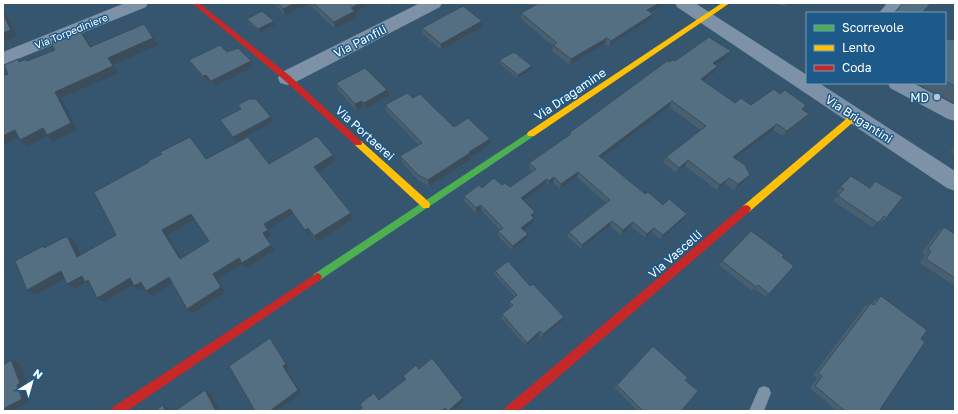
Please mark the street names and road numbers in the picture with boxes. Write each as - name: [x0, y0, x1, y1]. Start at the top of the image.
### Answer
- street label: Via Torpediniere: [33, 11, 109, 51]
- street label: Via Panfili: [331, 21, 389, 61]
- street label: Via Dragamine: [531, 65, 609, 123]
- street label: Via Brigantini: [823, 92, 895, 146]
- street label: Via Portaerei: [332, 103, 398, 163]
- street label: Via Vascelli: [645, 227, 705, 281]

